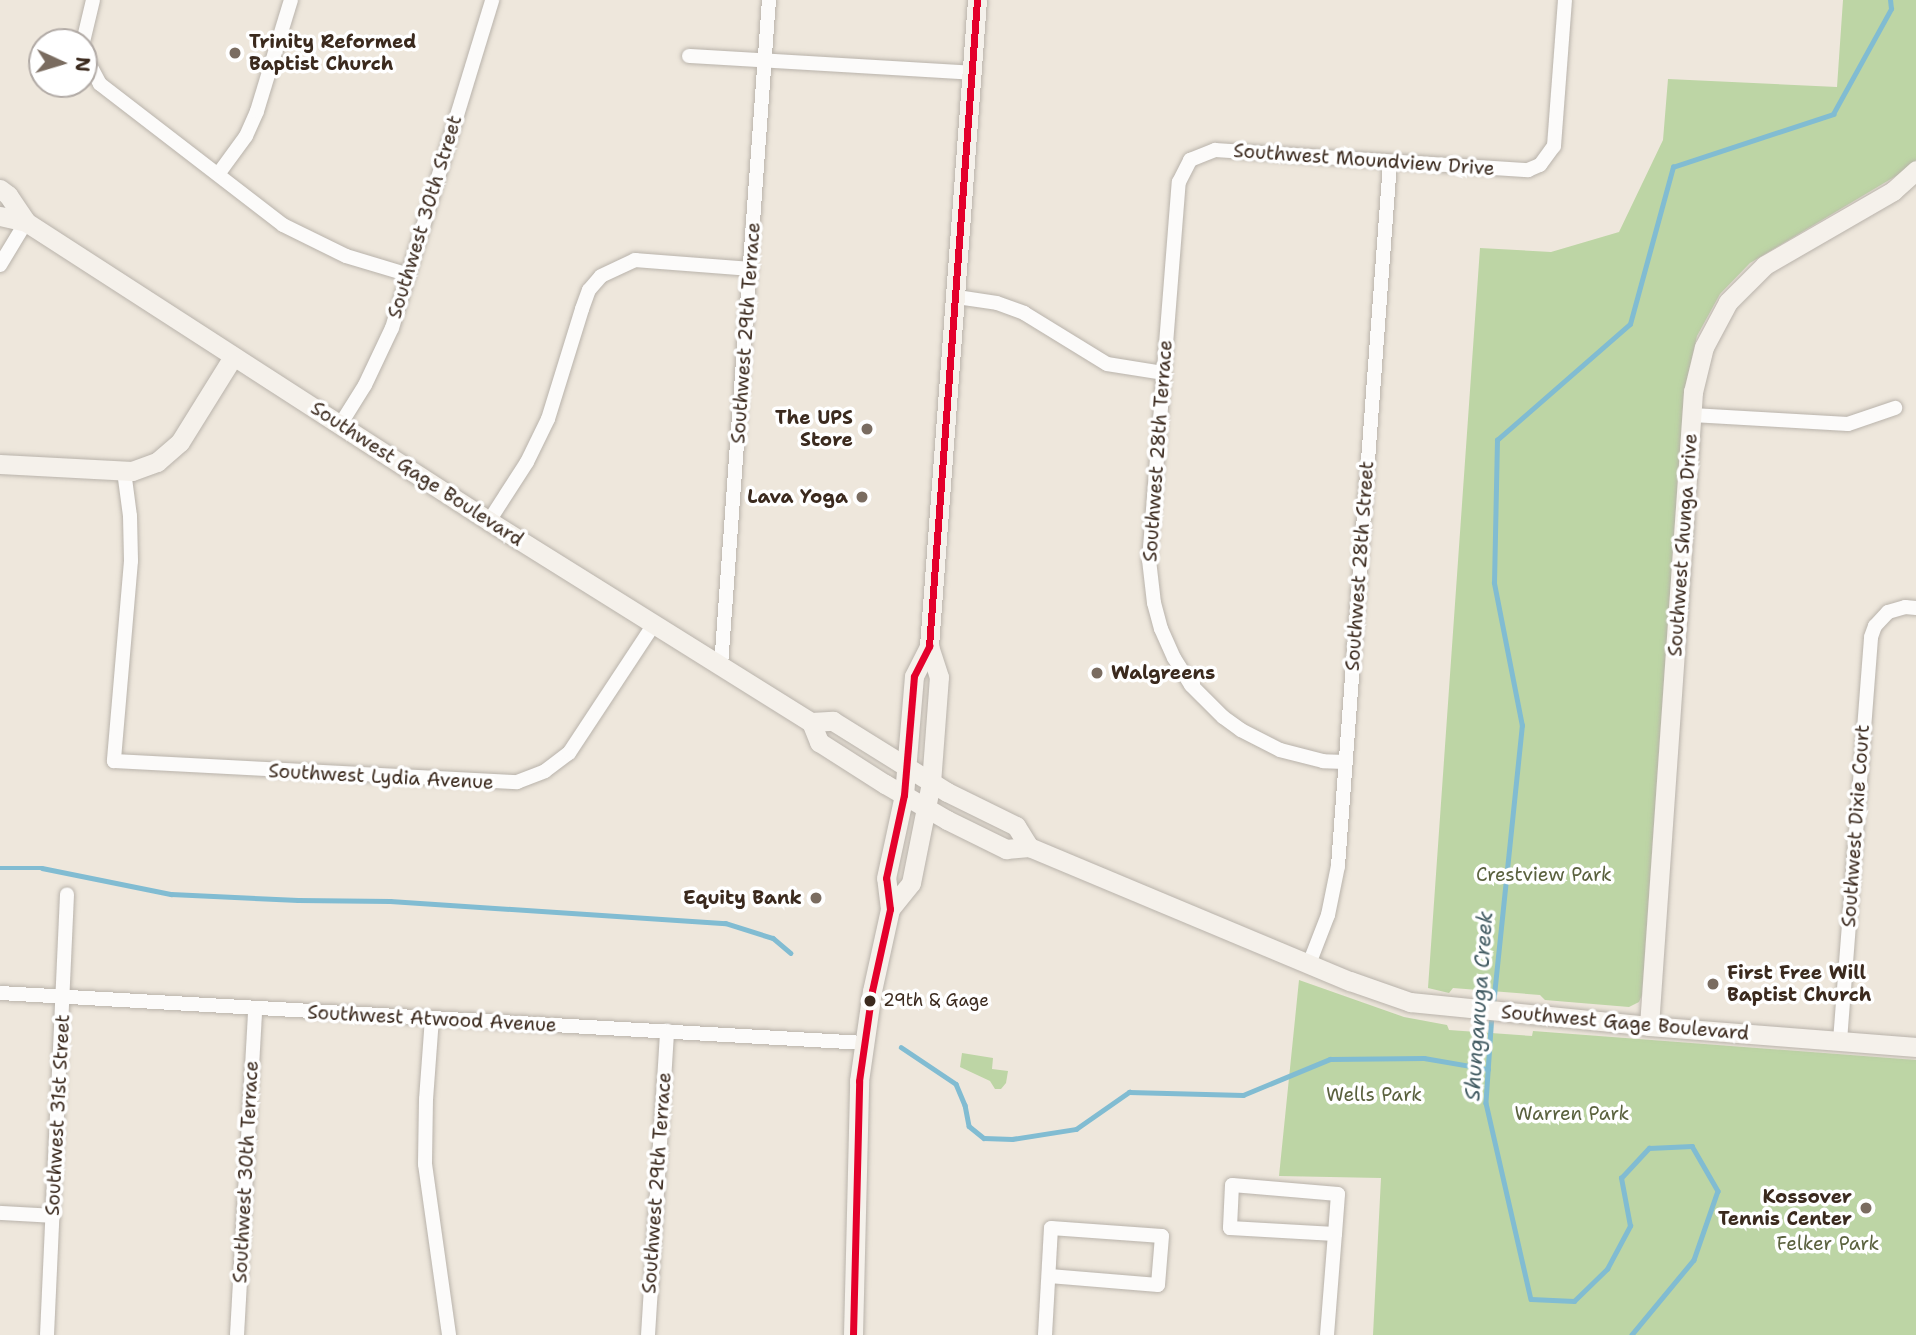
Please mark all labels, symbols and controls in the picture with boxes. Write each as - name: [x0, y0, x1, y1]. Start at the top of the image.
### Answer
- north arrow: [28, 28, 98, 98]
- place label: Trinity Reformed Baptist Church: [249, 31, 416, 75]
- marker: Trinity Reformed Baptist Church: [227, 45, 243, 61]
- text: N: [69, 56, 95, 73]
- street label: Southwest 30th Street: [383, 113, 467, 321]
- street label: Southwest Moundview Drive: [1233, 139, 1495, 181]
- street label: Southwest 29th Terrace: [727, 221, 765, 445]
- street label: Southwest 28th Terrace: [1139, 339, 1177, 563]
- street label: Southwest Gage Boulevard: [306, 397, 528, 551]
- place label: The UPS Store: [775, 407, 853, 451]
- marker: The UPS Store: [859, 421, 875, 437]
- street label: Southwest Shunga Drive: [1664, 433, 1702, 657]
- street label: Southwest 28th Street: [1341, 460, 1379, 672]
- place label: Lava Yoga: [747, 486, 848, 508]
- marker: Lava Yoga: [854, 489, 870, 505]
- place label: Walgreens: [1111, 662, 1215, 684]
- marker: Walgreens: [1089, 665, 1105, 681]
- street label: Southwest Dixie Court: [1838, 724, 1874, 928]
- street label: Southwest Lydia Avenue: [268, 760, 494, 794]
- park label: Crestview Park: [1476, 864, 1612, 886]
- place label: Equity Bank: [683, 887, 802, 909]
- marker: Equity Bank: [808, 890, 824, 906]
- water label: Shunganuga Creek: [1460, 910, 1498, 1102]
- place label: First Free Will Baptist Church: [1727, 962, 1871, 1006]
- marker: First Free Will Baptist Church: [1705, 976, 1721, 992]
- place label: 29th & Gage: [883, 991, 989, 1011]
- marker: 29th & Gage: [863, 994, 877, 1008]
- street label: Southwest Atwood Avenue: [307, 1001, 557, 1037]
- street label: Southwest Gage Boulevard: [1500, 1001, 1750, 1045]
- street label: Southwest 31st Street: [41, 1014, 75, 1216]
- street label: Southwest 30th Terrace: [229, 1060, 263, 1284]
- street label: Southwest 29th Terrace: [638, 1071, 676, 1295]
- park label: Wells Park: [1326, 1084, 1422, 1106]
- park label: Warren Park: [1515, 1103, 1629, 1125]
- place label: Kossover Tennis Center: [1718, 1186, 1852, 1230]
- marker: Kossover Tennis Center: [1858, 1200, 1874, 1216]
- park label: Felker Park: [1776, 1233, 1880, 1255]

